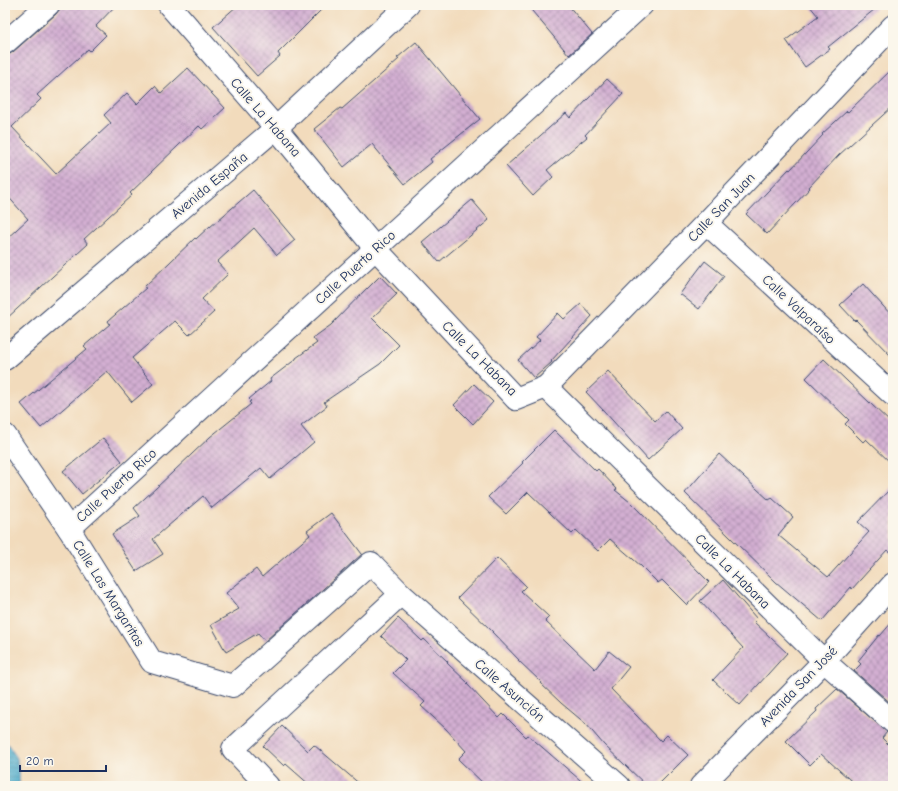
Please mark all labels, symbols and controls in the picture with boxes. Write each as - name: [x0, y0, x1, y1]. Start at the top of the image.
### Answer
- street label: Calle La Habana: [227, 74, 305, 160]
- street label: Avenida España: [168, 148, 251, 222]
- street label: Calle San Juan: [684, 169, 759, 245]
- street label: Calle Puerto Rico: [312, 227, 399, 308]
- street label: Calle Valparaíso: [758, 271, 839, 348]
- street label: Calle La Habana: [439, 317, 521, 399]
- street label: Calle Puerto Rico: [73, 445, 160, 526]
- street label: Calle La Habana: [692, 530, 774, 612]
- street label: Calle Las Margaritas: [69, 537, 148, 650]
- street label: Avenida San José: [756, 643, 841, 730]
- street label: Calle Asunción: [471, 655, 548, 726]
- scale bar: [20, 747, 106, 773]
- text: 20 m: [26, 754, 54, 768]

